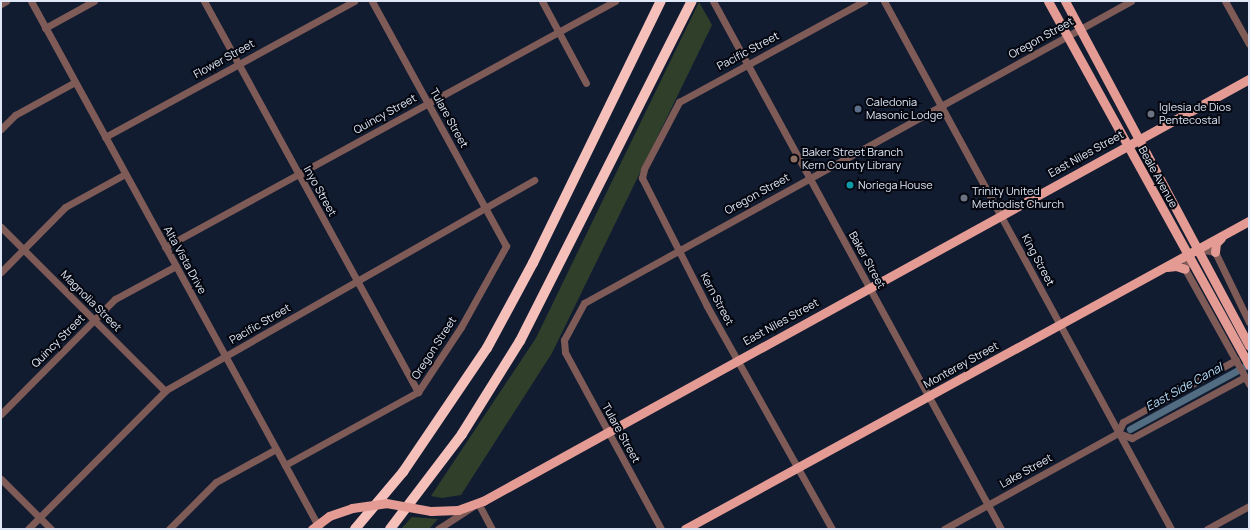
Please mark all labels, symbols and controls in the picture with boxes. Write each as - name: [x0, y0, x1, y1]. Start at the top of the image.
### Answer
- street label: Oregon Street: [1006, 15, 1076, 61]
- street label: Pacific Street: [715, 29, 781, 73]
- street label: Flower Street: [191, 37, 257, 81]
- street label: Tulare Street: [427, 86, 471, 150]
- street label: Quincy Street: [351, 91, 419, 137]
- place label: Caledonia Masonic Lodge: [866, 96, 943, 122]
- place label: Iglesia de Dios Pentecostal: [1159, 101, 1231, 127]
- marker: Caledonia Masonic Lodge: [853, 104, 863, 114]
- marker: Iglesia de Dios Pentecostal: [1146, 109, 1156, 119]
- street label: East Niles Street: [1046, 128, 1126, 180]
- street label: Beale Avenue: [1136, 144, 1180, 210]
- place label: Baker Street Branch Kern County Library: [802, 146, 903, 172]
- marker: Baker Street Branch Kern County Library: [789, 154, 799, 164]
- street label: Inyo Street: [301, 164, 339, 218]
- street label: Oregon Street: [722, 171, 792, 217]
- place label: Noriega House: [858, 178, 933, 192]
- marker: Noriega House: [845, 180, 855, 190]
- place label: Trinity United Methodist Church: [972, 185, 1064, 211]
- marker: Trinity United Methodist Church: [959, 193, 969, 203]
- street label: Alta Vista Drive: [161, 224, 209, 296]
- street label: Baker Street: [846, 229, 888, 291]
- street label: King Street: [1019, 232, 1057, 288]
- street label: Magnolia Street: [58, 268, 124, 334]
- street label: Kern Street: [698, 271, 736, 327]
- street label: East Niles Street: [741, 296, 821, 348]
- street label: Pacific Street: [227, 301, 293, 347]
- street label: Quincy Street: [29, 312, 87, 370]
- street label: Oregon Street: [409, 314, 459, 382]
- street label: Monterey Street: [921, 339, 1001, 391]
- water label: East Side Canal: [1143, 360, 1225, 414]
- street label: Tulare Street: [599, 401, 643, 465]
- street label: Lake Street: [997, 451, 1055, 491]

